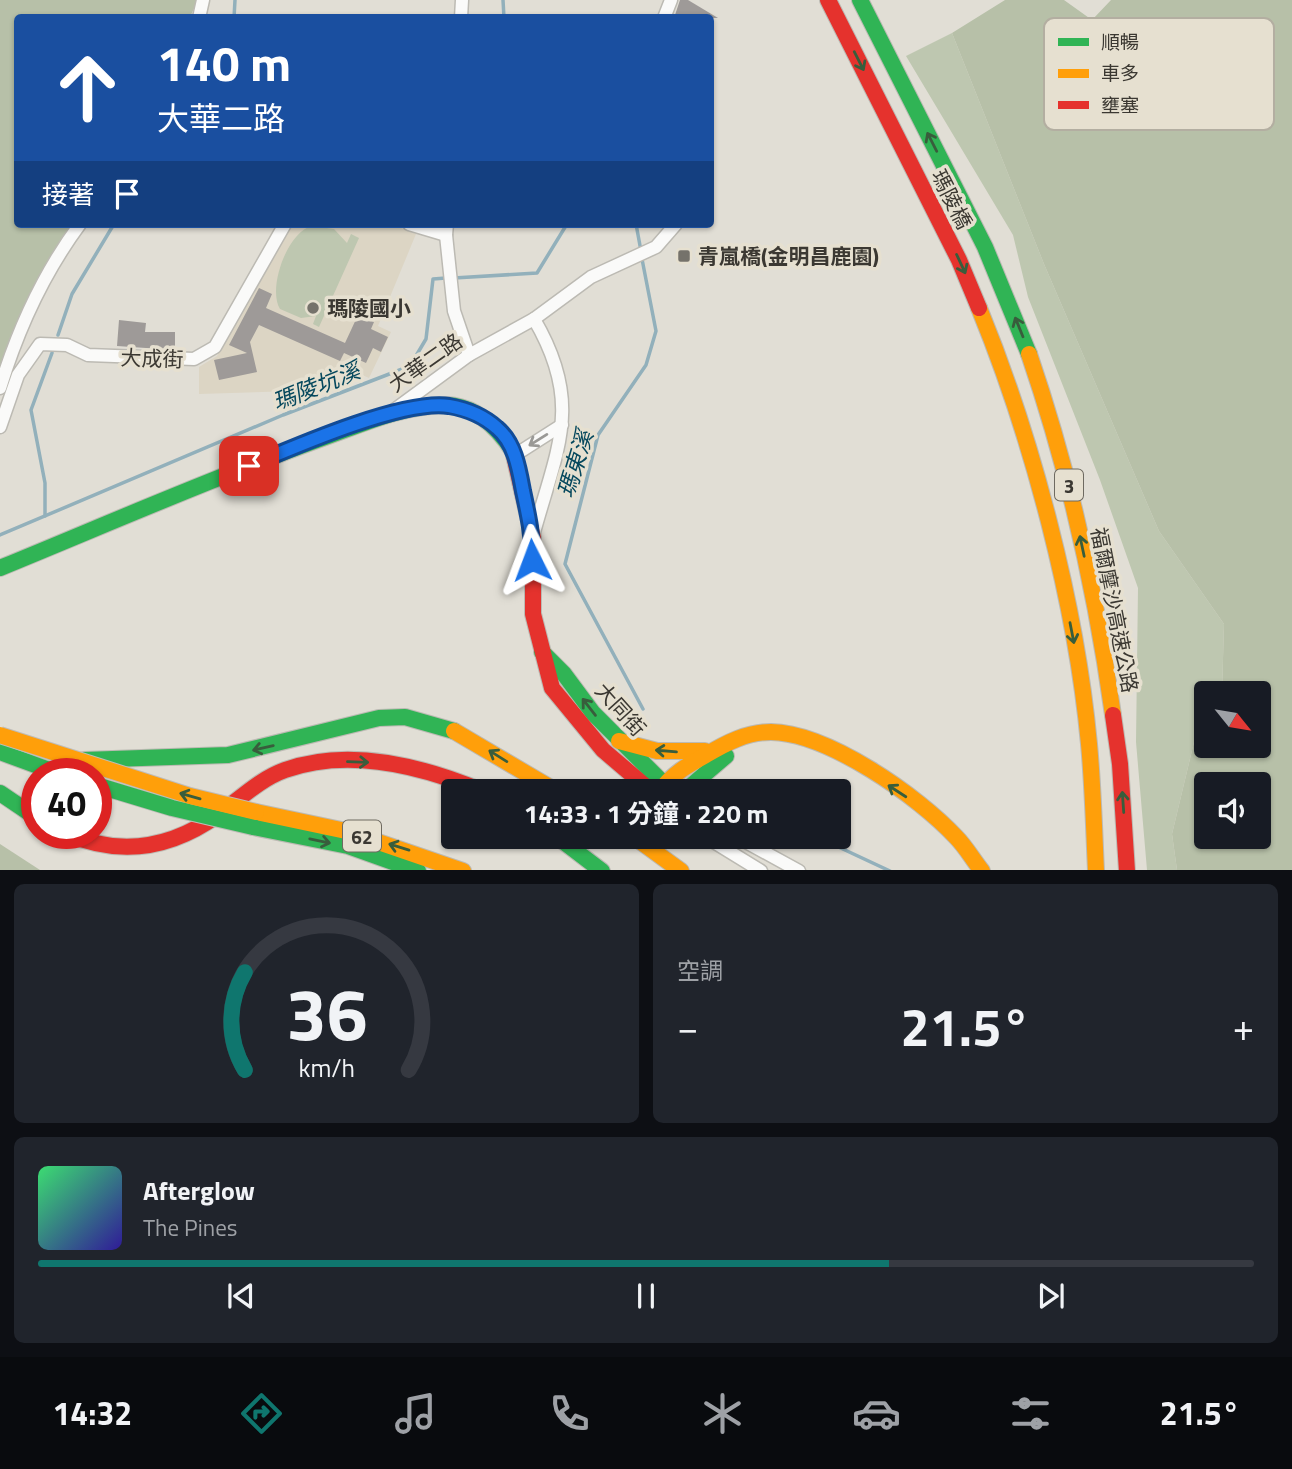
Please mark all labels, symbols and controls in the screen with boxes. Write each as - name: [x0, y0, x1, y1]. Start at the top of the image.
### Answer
- legend: [1044, 18, 1274, 130]
- text: 140 m: [157, 25, 291, 100]
- text: 順暢: [1101, 27, 1139, 56]
- icon: ahead: [42, 42, 133, 133]
- one-way arrow: [852, 50, 866, 71]
- text: 車多: [1101, 58, 1139, 87]
- text: 壅塞: [1101, 90, 1139, 119]
- text: 大華二路: [157, 94, 285, 142]
- one-way arrow: [925, 132, 939, 153]
- street label: 瑪陵橋: [923, 164, 981, 234]
- text: 接著: [42, 175, 94, 214]
- icon: arrive: [108, 175, 146, 213]
- place label: 青嵐橋(金明昌鹿園): [698, 240, 879, 272]
- marker: 青嵐橋(金明昌鹿園): [676, 248, 692, 264]
- one-way arrow: [955, 253, 968, 274]
- place label: 瑪陵國小: [327, 292, 411, 324]
- marker: 瑪陵國小: [305, 300, 321, 316]
- one-way arrow: [1012, 317, 1025, 339]
- street label: 大華二路: [381, 325, 469, 399]
- street label: 大成街: [120, 341, 184, 375]
- water label: 瑪陵坑溪: [267, 351, 368, 419]
- water label: 瑪東溪: [548, 423, 603, 502]
- one-way arrow: [529, 434, 549, 448]
- pin: [219, 436, 279, 496]
- icon: arrive: [230, 447, 268, 485]
- road number: 3: [1055, 470, 1083, 500]
- position arrow: [495, 523, 569, 597]
- street label: 福爾摩沙高速公路: [1083, 524, 1147, 696]
- one-way arrow: [1074, 535, 1088, 558]
- one-way arrow: [1066, 621, 1079, 644]
- street label: 大同街: [588, 675, 654, 743]
- north arrow: [1194, 681, 1270, 758]
- map controls: [1194, 681, 1271, 849]
- one-way arrow: [582, 699, 597, 717]
- one-way arrow: [252, 742, 275, 756]
- one-way arrow: [655, 744, 678, 757]
- one-way arrow: [489, 748, 508, 763]
- one-way arrow: [347, 756, 370, 769]
- speed limit sign: 40: [21, 758, 112, 849]
- button: sound: [1194, 772, 1271, 849]
- one-way arrow: [888, 783, 908, 797]
- one-way arrow: [180, 788, 202, 801]
- one-way arrow: [1116, 791, 1129, 814]
- text: 14:33 · 1 分鐘 · 220 m: [524, 794, 768, 833]
- road number: 62: [343, 820, 381, 852]
- one-way arrow: [308, 834, 331, 848]
- one-way arrow: [388, 840, 410, 853]
- text: 空調: [677, 953, 723, 988]
- text: 36: [286, 958, 367, 1068]
- text: 21.5°: [901, 987, 1030, 1066]
- text: −: [677, 998, 698, 1056]
- text: +: [1233, 998, 1254, 1056]
- text: km/h: [298, 1048, 355, 1086]
- text: Afterglow: [143, 1171, 255, 1210]
- text: The Pines: [143, 1210, 237, 1245]
- icon: previous: [222, 1277, 260, 1315]
- icon: pause: [627, 1277, 665, 1315]
- icon: next: [1032, 1277, 1070, 1315]
- text: 14:32: [52, 1389, 132, 1437]
- icon: directions: [237, 1389, 286, 1438]
- icon: music: [391, 1389, 440, 1438]
- icon: phone: [545, 1389, 594, 1438]
- icon: climate: [698, 1389, 747, 1438]
- icon: car: [852, 1389, 901, 1438]
- icon: filters: [1006, 1389, 1055, 1438]
- text: 21.5°: [1160, 1389, 1240, 1437]

